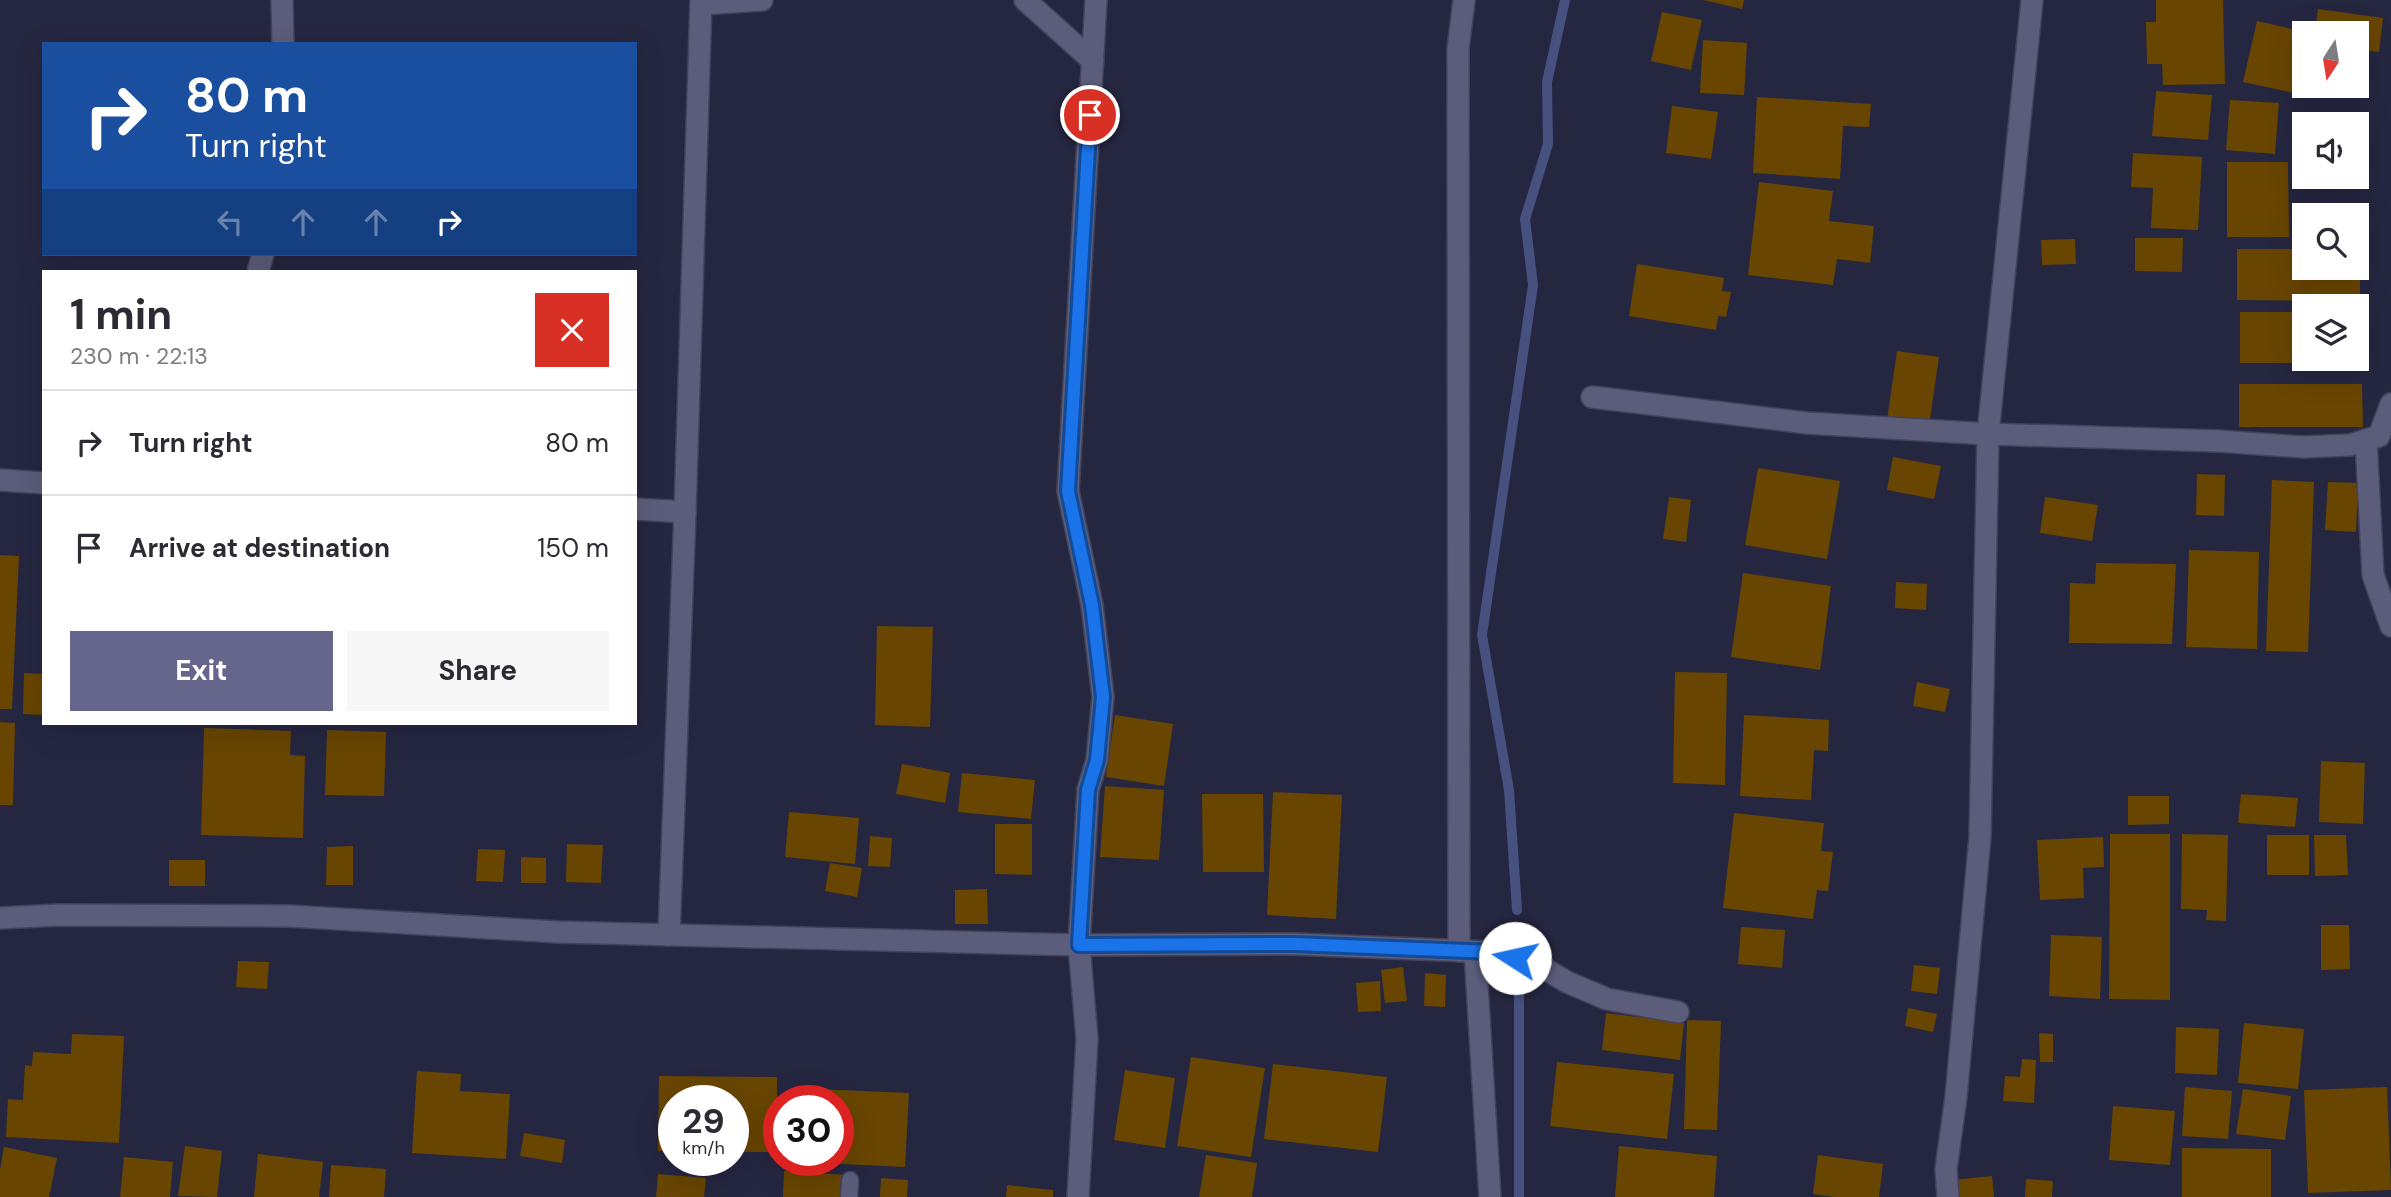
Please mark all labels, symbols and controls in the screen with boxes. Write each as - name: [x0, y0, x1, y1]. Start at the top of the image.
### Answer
- north arrow: [2292, 21, 2370, 98]
- map controls: [2292, 21, 2369, 371]
- text: 80 m: [185, 63, 308, 127]
- icon: right: [70, 70, 161, 161]
- pin: [1060, 85, 1120, 145]
- icon: arrive: [1071, 96, 1109, 134]
- button: sound: [2292, 112, 2369, 189]
- text: Turn right: [185, 125, 327, 167]
- icon: left: [211, 203, 249, 241]
- icon: ahead: [284, 203, 322, 241]
- icon: ahead: [357, 203, 395, 241]
- icon: right: [430, 203, 468, 241]
- button: search: [2292, 203, 2369, 280]
- text: 1 min: [70, 287, 172, 342]
- button: close: [535, 293, 609, 367]
- button: layers: [2292, 294, 2369, 371]
- text: 230 m · 22:13: [70, 341, 208, 371]
- icon: right: [70, 424, 108, 462]
- text: Turn right: [129, 426, 253, 460]
- text: 80 m: [545, 426, 609, 460]
- icon: arrive: [70, 529, 108, 567]
- text: Arrive at destination: [129, 531, 390, 565]
- text: 150 m: [537, 531, 609, 565]
- button: Exit: [70, 631, 333, 711]
- button: Share: [347, 631, 609, 711]
- position arrow: [1478, 921, 1552, 995]
- speed limit sign: 30: [763, 1085, 854, 1176]
- text: 29: [682, 1098, 725, 1144]
- text: km/h: [682, 1136, 725, 1160]

